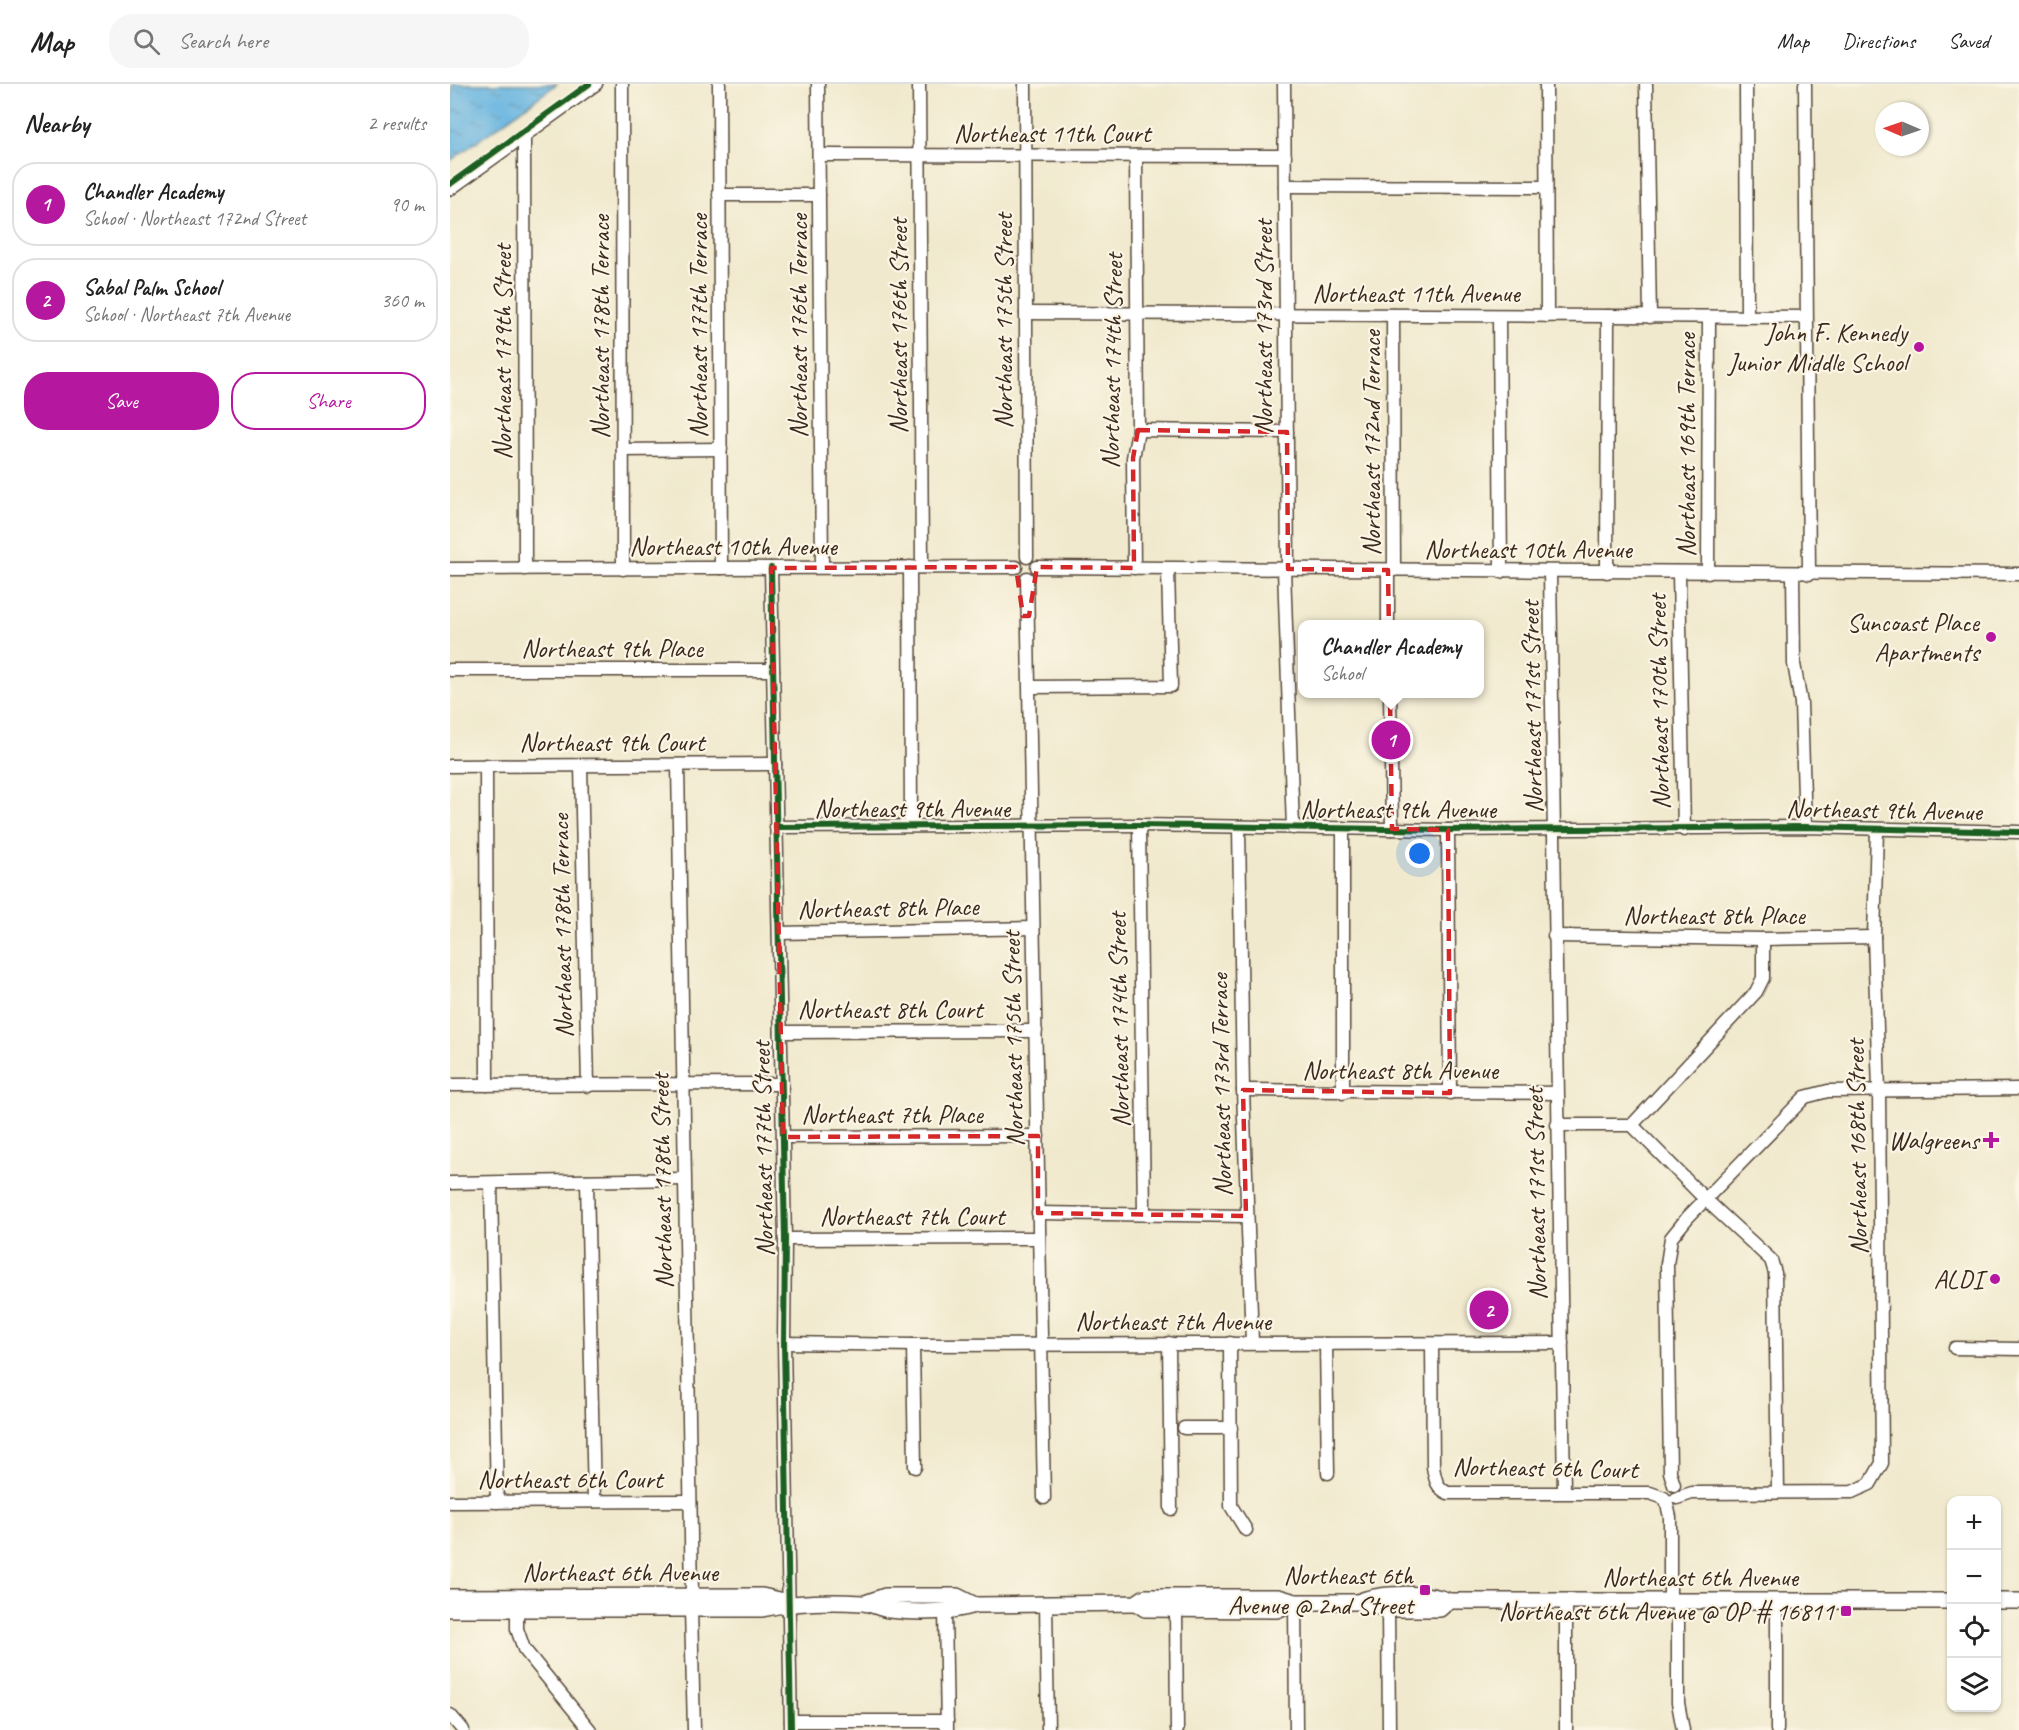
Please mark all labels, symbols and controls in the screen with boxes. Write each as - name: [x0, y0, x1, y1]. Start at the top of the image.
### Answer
- search box: [109, 14, 529, 68]
- text: Map: [30, 24, 73, 59]
- icon: search: [130, 25, 163, 58]
- text: Search here: [178, 27, 268, 55]
- text: Map: [1777, 28, 1809, 54]
- text: Directions: [1842, 28, 1915, 54]
- text: Saved: [1948, 28, 1989, 54]
- north arrow: [1875, 102, 1929, 156]
- text: Nearby: [24, 107, 89, 140]
- text: 2 results: [367, 111, 426, 136]
- street label: Northeast 11th Court: [954, 117, 1153, 150]
- text: Chandler Academy: [83, 178, 223, 206]
- text: 1: [41, 192, 50, 217]
- text: 90 m: [390, 192, 424, 217]
- text: School · Northeast 172nd Street: [83, 206, 306, 231]
- street label: Northeast 175th Street: [987, 211, 1020, 429]
- street label: Northeast 177th Terrace: [682, 212, 715, 438]
- street label: Northeast 176th Terrace: [782, 212, 815, 438]
- street label: Northeast 178th Terrace: [584, 213, 617, 439]
- street label: Northeast 176th Street: [882, 216, 915, 434]
- street label: Northeast 173rd Street: [1247, 217, 1280, 434]
- street label: Northeast 179th Street: [486, 242, 519, 460]
- street label: Northeast 174th Street: [1094, 251, 1130, 469]
- text: Sabal Palm School: [83, 274, 220, 302]
- street label: Northeast 11th Avenue: [1312, 277, 1521, 310]
- text: 2: [41, 288, 50, 313]
- text: 360 m: [381, 288, 424, 313]
- text: School · Northeast 7th Avenue: [83, 302, 290, 327]
- place label: John F. Kennedy Junior Middle School: [1726, 316, 1912, 379]
- street label: Northeast 172nd Terrace: [1355, 329, 1388, 556]
- street label: Northeast 169th Terrace: [1670, 331, 1703, 557]
- marker: John F. Kennedy Junior Middle School: [1912, 340, 1926, 354]
- button: Save: [24, 372, 219, 430]
- button: Share: [231, 372, 426, 430]
- street label: Northeast 10th Avenue: [629, 530, 838, 563]
- street label: Northeast 10th Avenue: [1424, 533, 1633, 566]
- street label: Northeast 170th Street: [1641, 592, 1677, 810]
- street label: Northeast 171st Street: [1514, 598, 1550, 813]
- place label: Suncoast Place Apartments: [1847, 606, 1981, 669]
- popup: [1298, 620, 1484, 698]
- marker: Suncoast Place Apartments: [1984, 630, 1998, 644]
- street label: Northeast 9th Place: [521, 632, 704, 665]
- text: Chandler Academy: [1321, 633, 1461, 661]
- text: School: [1321, 661, 1364, 686]
- pin: 1: [1372, 718, 1410, 762]
- street label: Northeast 9th Court: [520, 726, 707, 759]
- street label: Northeast 9th Avenue: [814, 792, 1011, 825]
- street label: Northeast 9th Avenue: [1786, 792, 1984, 828]
- street label: Northeast 9th Avenue: [1300, 793, 1497, 826]
- street label: Northeast 178th Terrace: [544, 812, 580, 1038]
- your location: [1405, 839, 1434, 868]
- street label: Northeast 8th Place: [797, 890, 980, 926]
- street label: Northeast 8th Place: [1623, 899, 1806, 932]
- street label: Northeast 174th Street: [1101, 910, 1137, 1128]
- street label: Northeast 175th Street: [995, 929, 1031, 1147]
- street label: Northeast 173rd Terrace: [1203, 972, 1239, 1197]
- street label: Northeast 8th Court: [798, 993, 985, 1026]
- street label: Northeast 168th Street: [1839, 1037, 1875, 1255]
- street label: Northeast 177th Street: [745, 1039, 781, 1257]
- street label: Northeast 8th Avenue: [1302, 1054, 1499, 1087]
- street label: Northeast 178th Street: [644, 1071, 680, 1289]
- street label: Northeast 171st Street: [1518, 1085, 1554, 1300]
- street label: Northeast 7th Place: [801, 1098, 984, 1131]
- place label: Walgreens: [1888, 1124, 1981, 1157]
- marker: Walgreens: [1984, 1133, 1998, 1147]
- street label: Northeast 7th Court: [820, 1200, 1007, 1233]
- place label: ALDI: [1934, 1263, 1989, 1296]
- marker: ALDI: [1988, 1272, 2002, 1286]
- pin: 2: [1470, 1288, 1508, 1332]
- street label: Northeast 7th Avenue: [1075, 1305, 1272, 1338]
- street label: Northeast 6th Court: [1452, 1450, 1640, 1486]
- street label: Northeast 6th Court: [478, 1463, 665, 1496]
- map controls: [1947, 1496, 2001, 1712]
- button: +: [1947, 1496, 2001, 1550]
- button: −: [1947, 1550, 2001, 1604]
- street label: Northeast 6th Avenue: [522, 1556, 719, 1589]
- place label: Northeast 6th Avenue @ 2nd Street: [1228, 1559, 1415, 1622]
- street label: Northeast 6th Avenue: [1602, 1561, 1799, 1594]
- marker: Northeast 6th Avenue @ 2nd Street: [1418, 1583, 1432, 1597]
- place label: Northeast 6th Avenue @ OP # 16811: [1498, 1595, 1835, 1628]
- marker: Northeast 6th Avenue @ OP # 16811: [1839, 1604, 1853, 1618]
- button: locate: [1947, 1604, 2001, 1658]
- button: layers: [1947, 1658, 2001, 1712]

